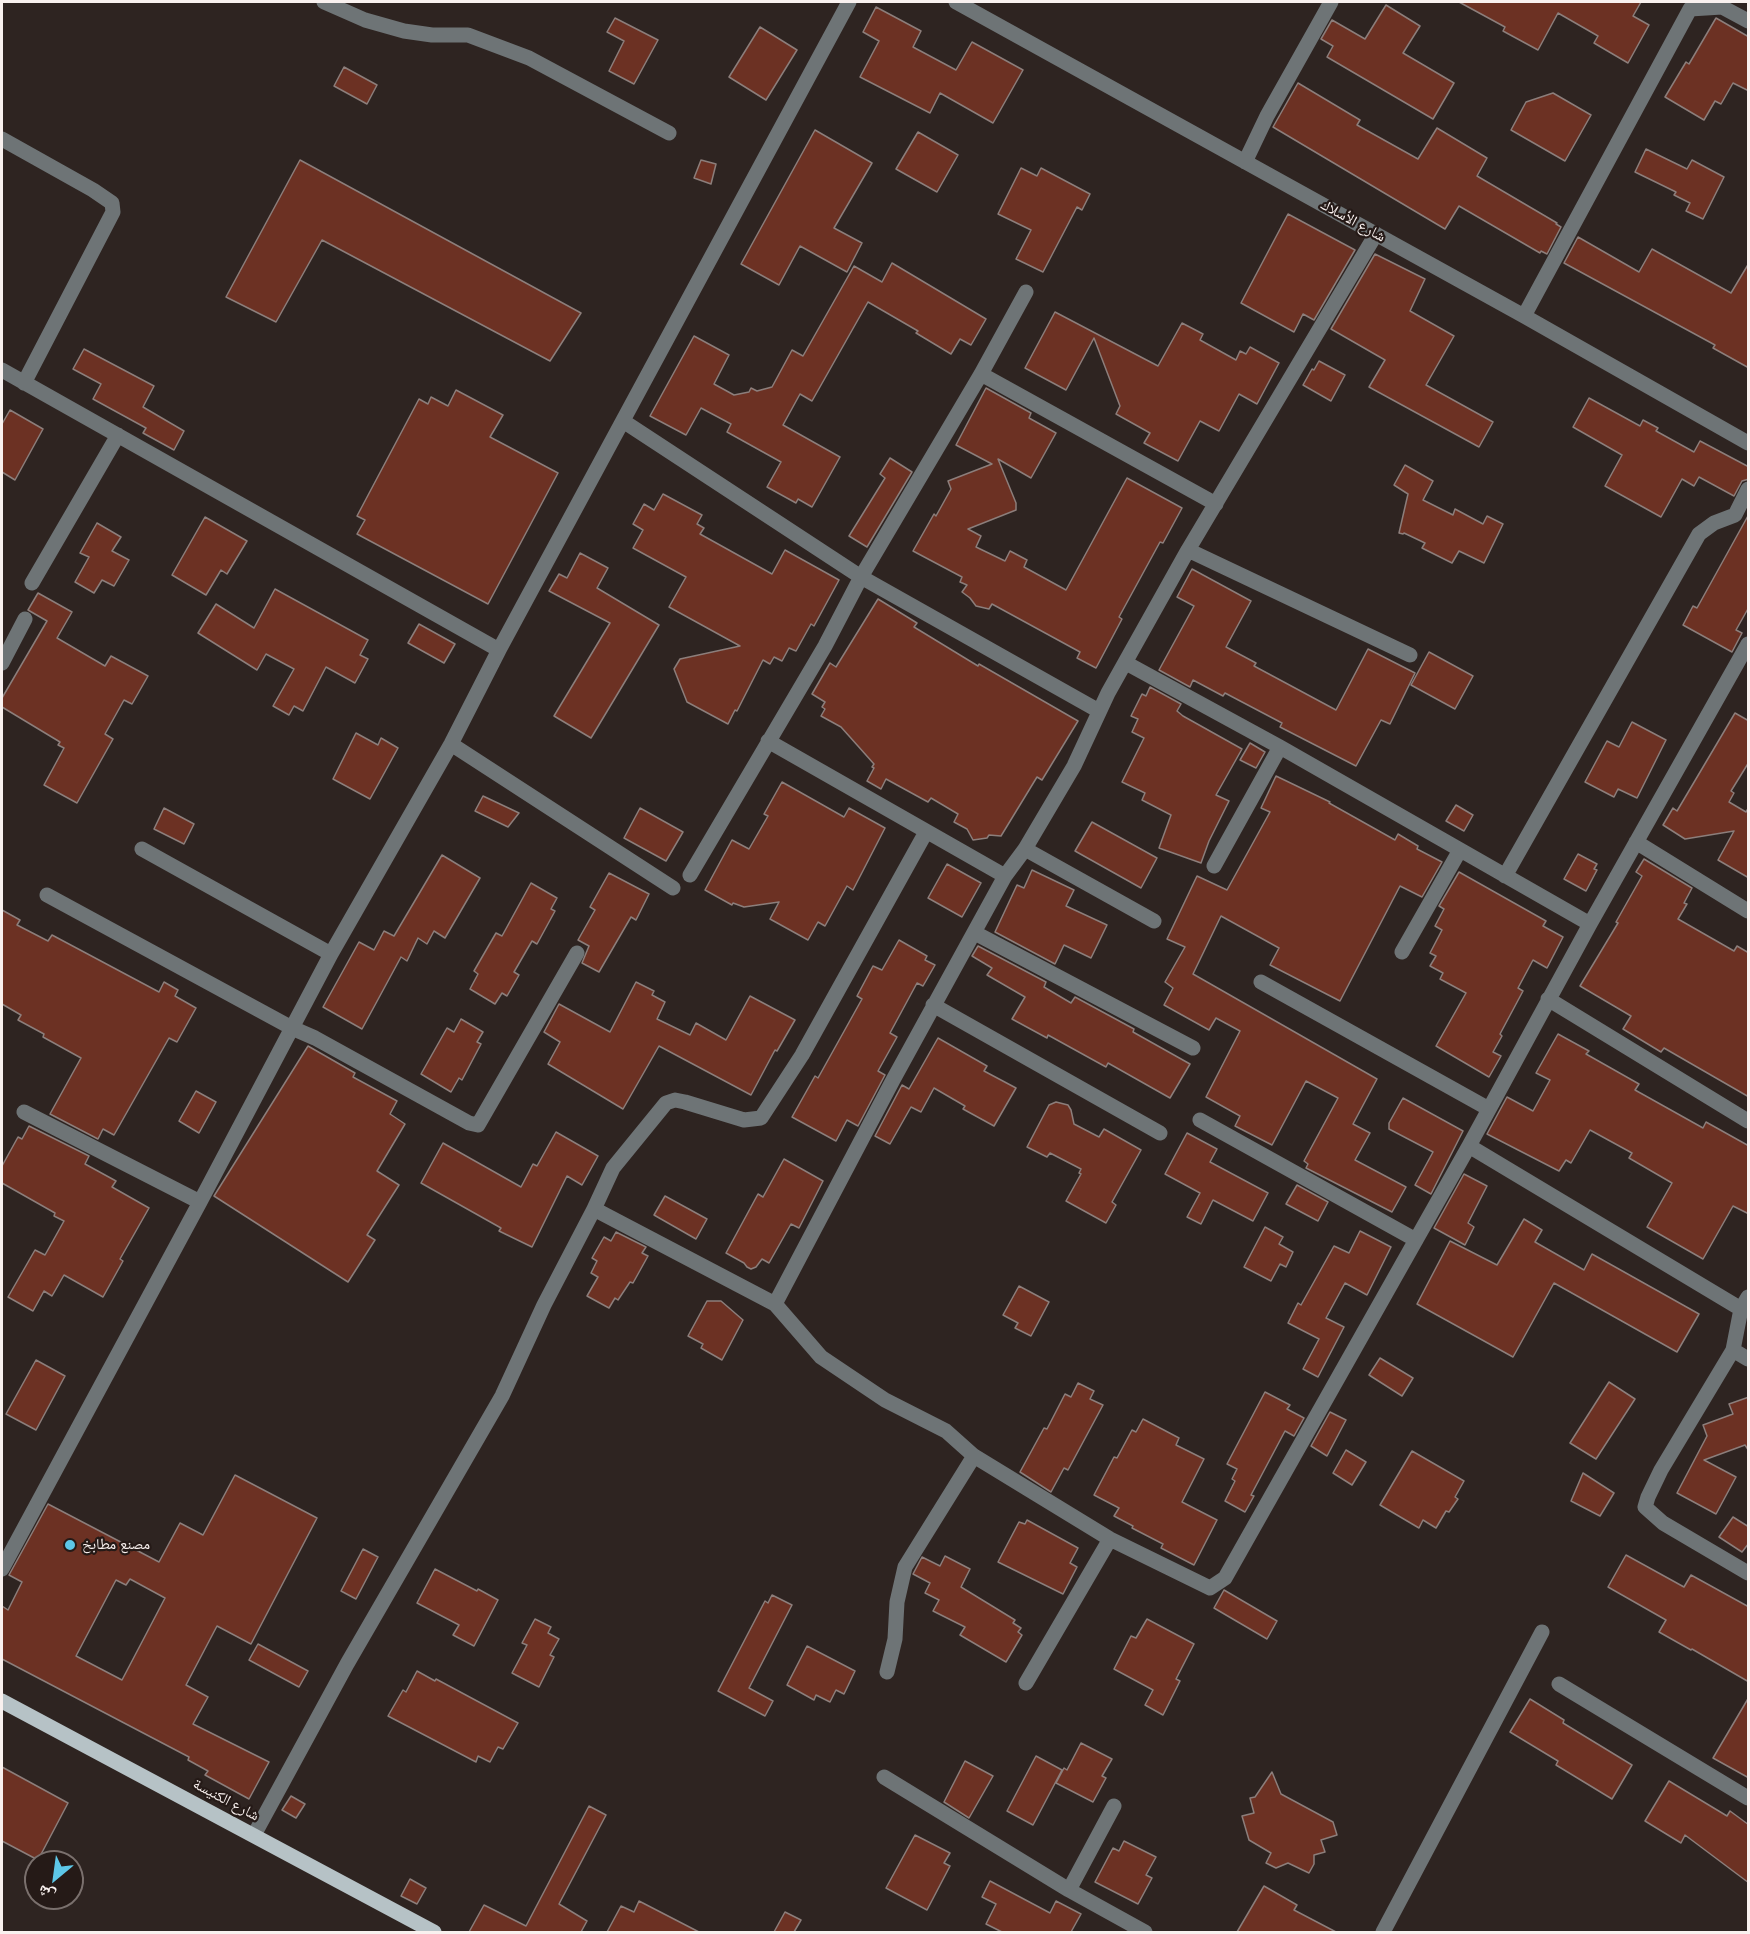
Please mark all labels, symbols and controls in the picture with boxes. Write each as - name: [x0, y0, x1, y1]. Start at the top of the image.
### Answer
- street label: شارع الأسلاك: [1318, 196, 1388, 246]
- place label: مصنع مطابخ: [82, 1536, 150, 1554]
- marker: مصنع مطابخ: [63, 1538, 77, 1552]
- street label: شارع الكنيسة: [190, 1775, 262, 1825]
- north arrow: [24, 1850, 84, 1910]
- text: ش: [33, 1880, 59, 1908]

